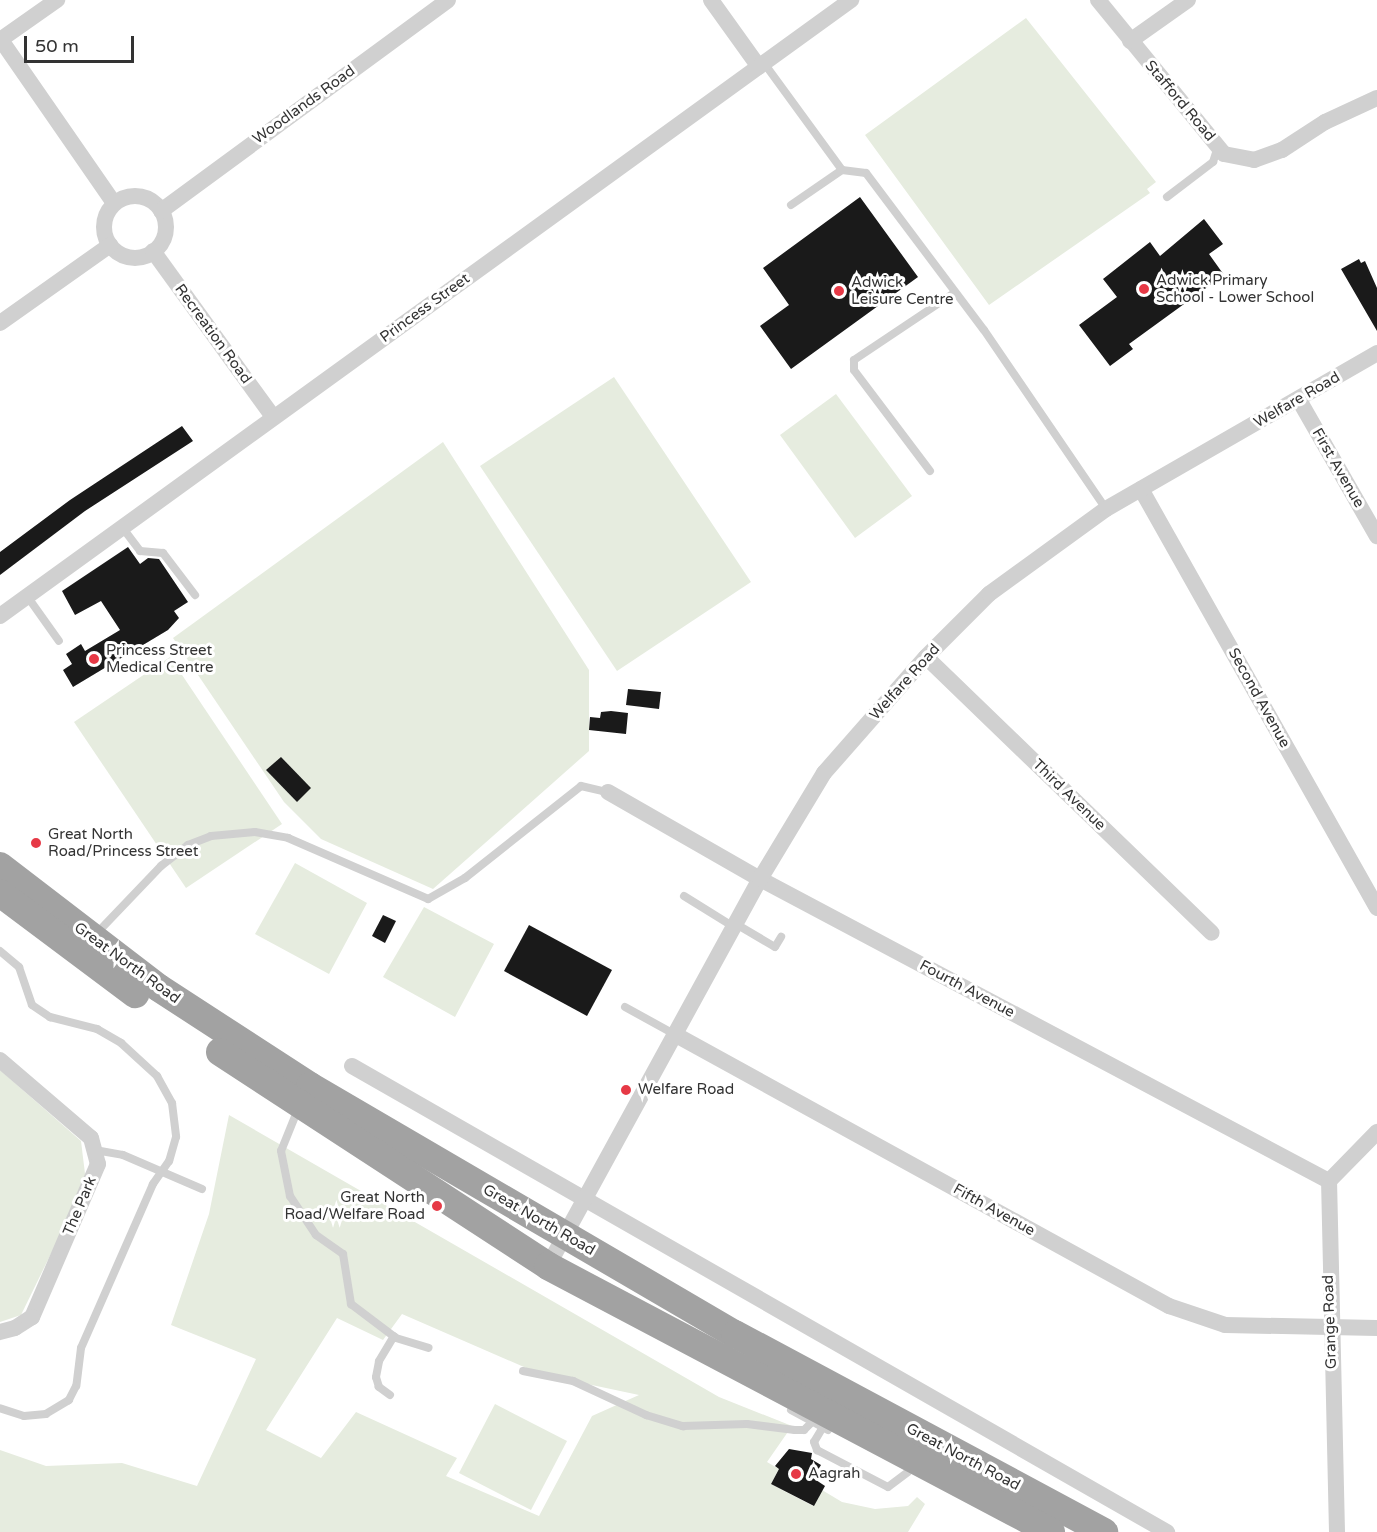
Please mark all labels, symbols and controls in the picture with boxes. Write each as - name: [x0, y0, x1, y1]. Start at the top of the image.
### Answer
- scale bar: [27, 24, 136, 62]
- text: 50 m: [35, 35, 79, 57]
- street label: Stafford Road: [1141, 57, 1219, 145]
- street label: Woodlands Road: [249, 62, 359, 148]
- street label: Princess Street: [377, 270, 473, 346]
- place label: Adwick Primary School - Lower School: [1156, 271, 1314, 306]
- place label: Adwick Leisure Centre: [851, 273, 953, 308]
- street label: Recreation Road: [171, 281, 255, 387]
- marker: Adwick Primary School - Lower School: [1137, 282, 1151, 296]
- marker: Adwick Leisure Centre: [832, 284, 846, 298]
- street label: Welfare Road: [1251, 368, 1343, 432]
- street label: First Avenue: [1308, 425, 1368, 511]
- street label: Welfare Road: [866, 640, 944, 724]
- place label: Princess Street Medical Centre: [106, 641, 213, 676]
- street label: Second Avenue: [1224, 645, 1294, 751]
- marker: Princess Street Medical Centre: [87, 652, 101, 666]
- street label: Third Avenue: [1029, 756, 1109, 834]
- place label: Great North Road/Princess Street: [48, 825, 199, 860]
- marker: Great North Road/Princess Street: [29, 836, 43, 850]
- street label: Great North Road: [71, 919, 183, 1007]
- street label: Fourth Avenue: [916, 956, 1018, 1022]
- place label: Welfare Road: [638, 1081, 734, 1099]
- marker: Welfare Road: [619, 1083, 633, 1097]
- street label: The Park: [59, 1174, 101, 1238]
- street label: Fifth Avenue: [950, 1180, 1038, 1240]
- street label: Great North Road: [480, 1181, 598, 1259]
- place label: Great North Road/Welfare Road: [284, 1188, 425, 1223]
- marker: Great North Road/Welfare Road: [430, 1199, 444, 1213]
- street label: Grange Road: [1319, 1275, 1341, 1369]
- street label: Great North Road: [903, 1419, 1023, 1495]
- place label: Aagrah: [808, 1465, 860, 1483]
- marker: Aagrah: [789, 1467, 803, 1481]

